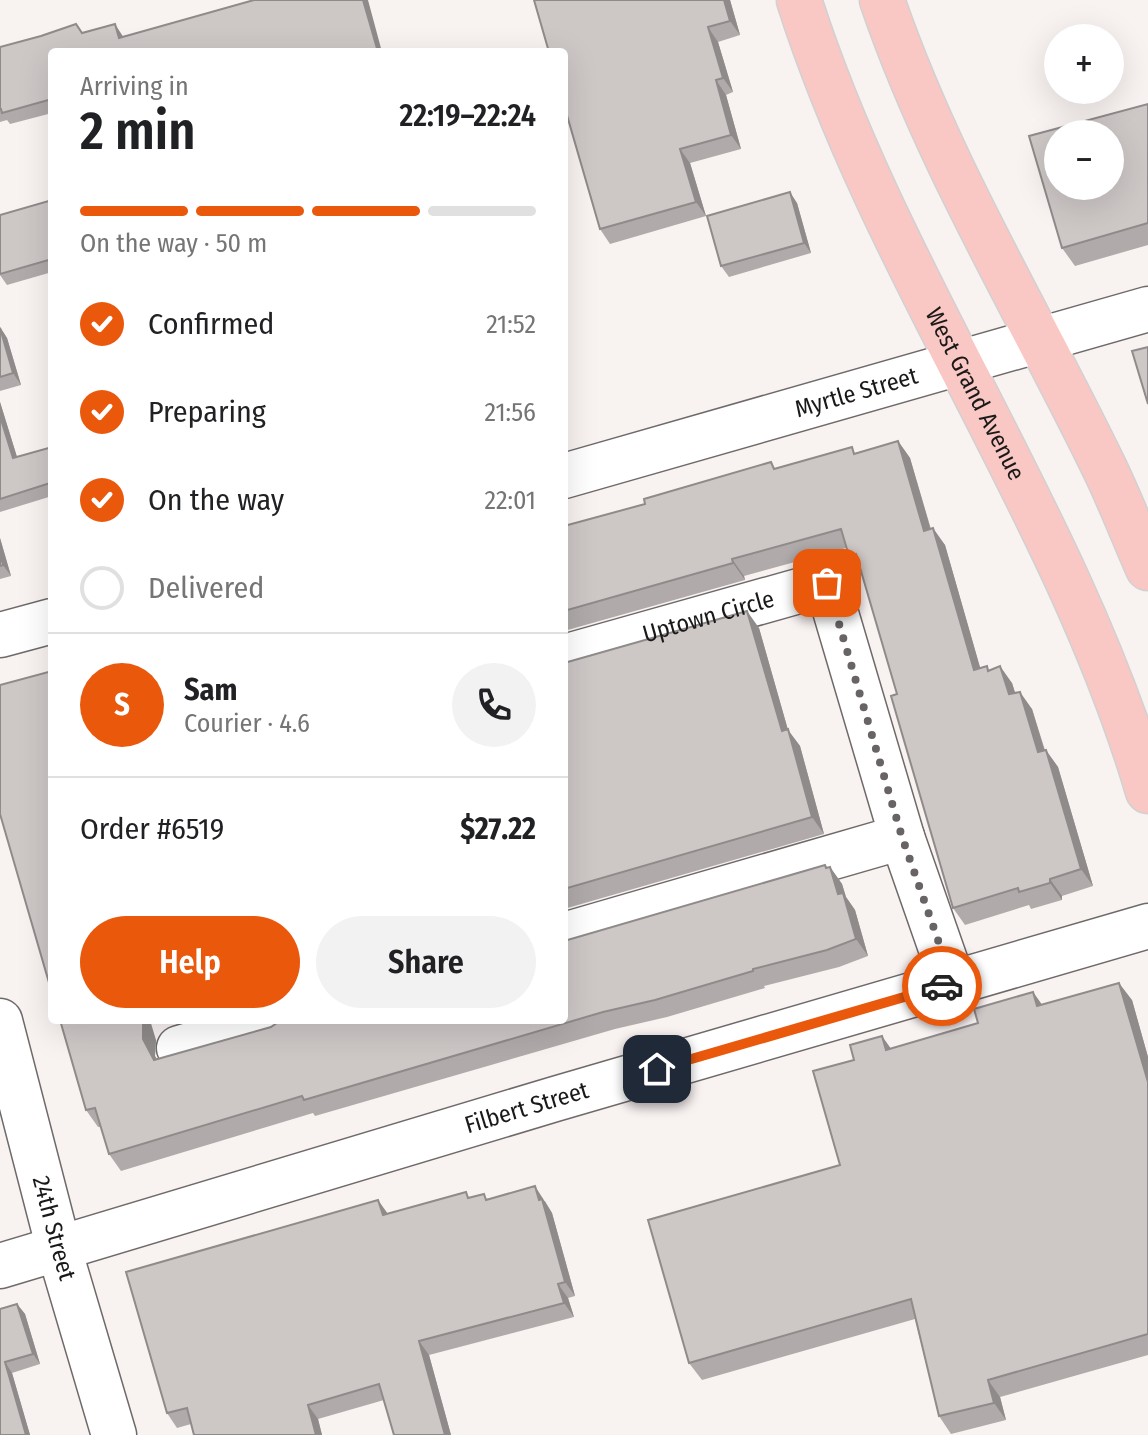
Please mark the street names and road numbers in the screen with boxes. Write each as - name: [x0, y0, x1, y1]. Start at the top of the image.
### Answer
- street label: West Grand Avenue: [920, 303, 1031, 485]
- street label: Myrtle Street: [792, 362, 921, 423]
- street label: Uptown Circle: [639, 585, 777, 648]
- street label: Filbert Street: [461, 1076, 592, 1139]
- street label: 24th Street: [27, 1173, 82, 1284]

